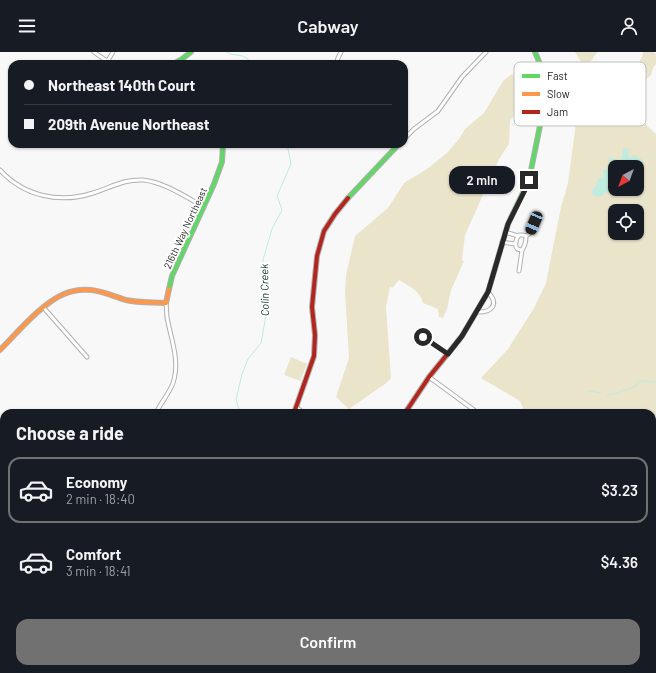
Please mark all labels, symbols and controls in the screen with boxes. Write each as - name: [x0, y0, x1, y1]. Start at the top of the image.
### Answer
- icon: menu: [16, 15, 38, 37]
- text: Cabway: [297, 15, 359, 37]
- icon: person: [618, 15, 640, 37]
- legend: [514, 62, 646, 126]
- text: Fast: [547, 69, 568, 82]
- text: Northeast 140th Court: [48, 76, 195, 94]
- text: Slow: [547, 87, 570, 100]
- text: Jam: [547, 105, 568, 118]
- text: 209th Avenue Northeast: [48, 115, 209, 133]
- north arrow: [608, 160, 644, 196]
- map controls: [608, 160, 644, 240]
- callout: 2 min: [449, 166, 515, 194]
- route end: [520, 171, 538, 189]
- text: 2 min: [467, 172, 497, 188]
- street label: 216th Way Northeast: [161, 185, 209, 271]
- button: locate: [608, 204, 644, 240]
- car: [524, 210, 544, 236]
- water label: Colin Creek: [257, 263, 271, 316]
- route start: [414, 328, 432, 346]
- text: Choose a ride: [16, 422, 124, 444]
- icon: car: [18, 472, 54, 508]
- text: Economy: [66, 473, 127, 491]
- text: $3.23: [601, 481, 638, 499]
- text: 2 min · 18:40: [66, 491, 135, 507]
- icon: car: [18, 544, 54, 580]
- text: Comfort: [66, 545, 121, 563]
- text: $4.36: [601, 553, 638, 571]
- text: 3 min · 18:41: [66, 563, 131, 579]
- button: Confirm: [16, 619, 640, 665]

